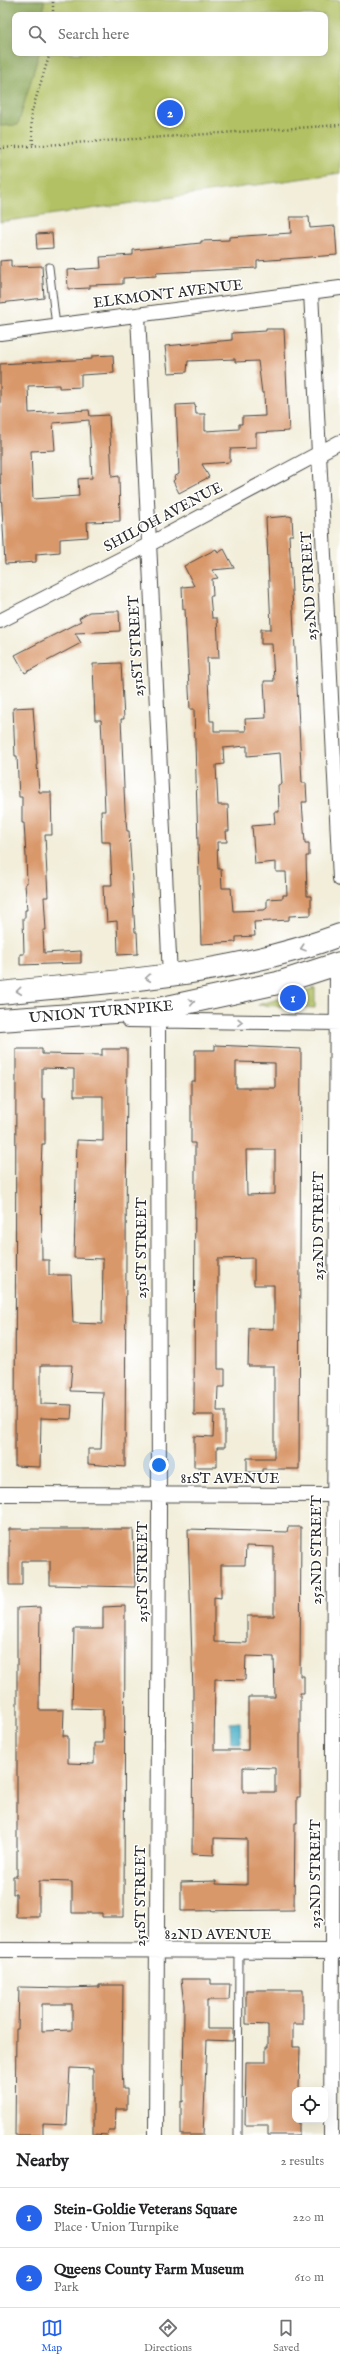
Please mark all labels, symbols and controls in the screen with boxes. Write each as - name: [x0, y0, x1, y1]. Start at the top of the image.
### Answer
- search box: [12, 12, 328, 56]
- icon: search: [26, 23, 48, 45]
- text: Search here: [58, 25, 129, 44]
- pin: 2: [157, 98, 183, 128]
- street label: ELKMONT AVENUE: [92, 275, 244, 313]
- street label: SHILOH AVENUE: [100, 478, 226, 556]
- street label: 252ND STREET: [297, 531, 321, 641]
- street label: 251ST STREET: [124, 595, 148, 697]
- one-way arrow: [300, 943, 307, 952]
- one-way arrow: [145, 973, 151, 982]
- pin: 1: [280, 983, 306, 1013]
- one-way arrow: [16, 986, 22, 995]
- street label: UNION TURNPIKE: [28, 996, 174, 1028]
- one-way arrow: [189, 998, 195, 1006]
- one-way arrow: [237, 1018, 243, 1026]
- street label: 252ND STREET: [309, 1171, 328, 1281]
- street label: 251ST STREET: [132, 1197, 151, 1299]
- your location: [149, 1455, 169, 1475]
- street label: 81ST AVENUE: [180, 1469, 280, 1488]
- street label: 252ND STREET: [307, 1495, 326, 1605]
- street label: 251ST STREET: [133, 1521, 152, 1623]
- street label: 252ND STREET: [306, 1819, 325, 1929]
- street label: 251ST STREET: [131, 1845, 150, 1947]
- street label: 82ND AVENUE: [165, 1925, 271, 1944]
- map controls: [292, 2087, 328, 2123]
- button: locate: [292, 2087, 328, 2123]
- text: Nearby: [16, 2151, 69, 2172]
- text: 2 results: [280, 2153, 324, 2170]
- text: Stein-Goldie Veterans Square: [54, 2200, 237, 2219]
- text: 1: [27, 2209, 31, 2226]
- text: 220 m: [293, 2209, 324, 2226]
- text: Place · Union Turnpike: [54, 2219, 179, 2236]
- text: Queens County Farm Museum: [54, 2260, 244, 2279]
- text: 2: [26, 2269, 32, 2286]
- text: 610 m: [295, 2269, 324, 2286]
- text: Park: [54, 2279, 79, 2296]
- tab: Map: [41, 2317, 63, 2355]
- tab: Directions: [144, 2317, 192, 2355]
- tab: Saved: [273, 2317, 299, 2355]

